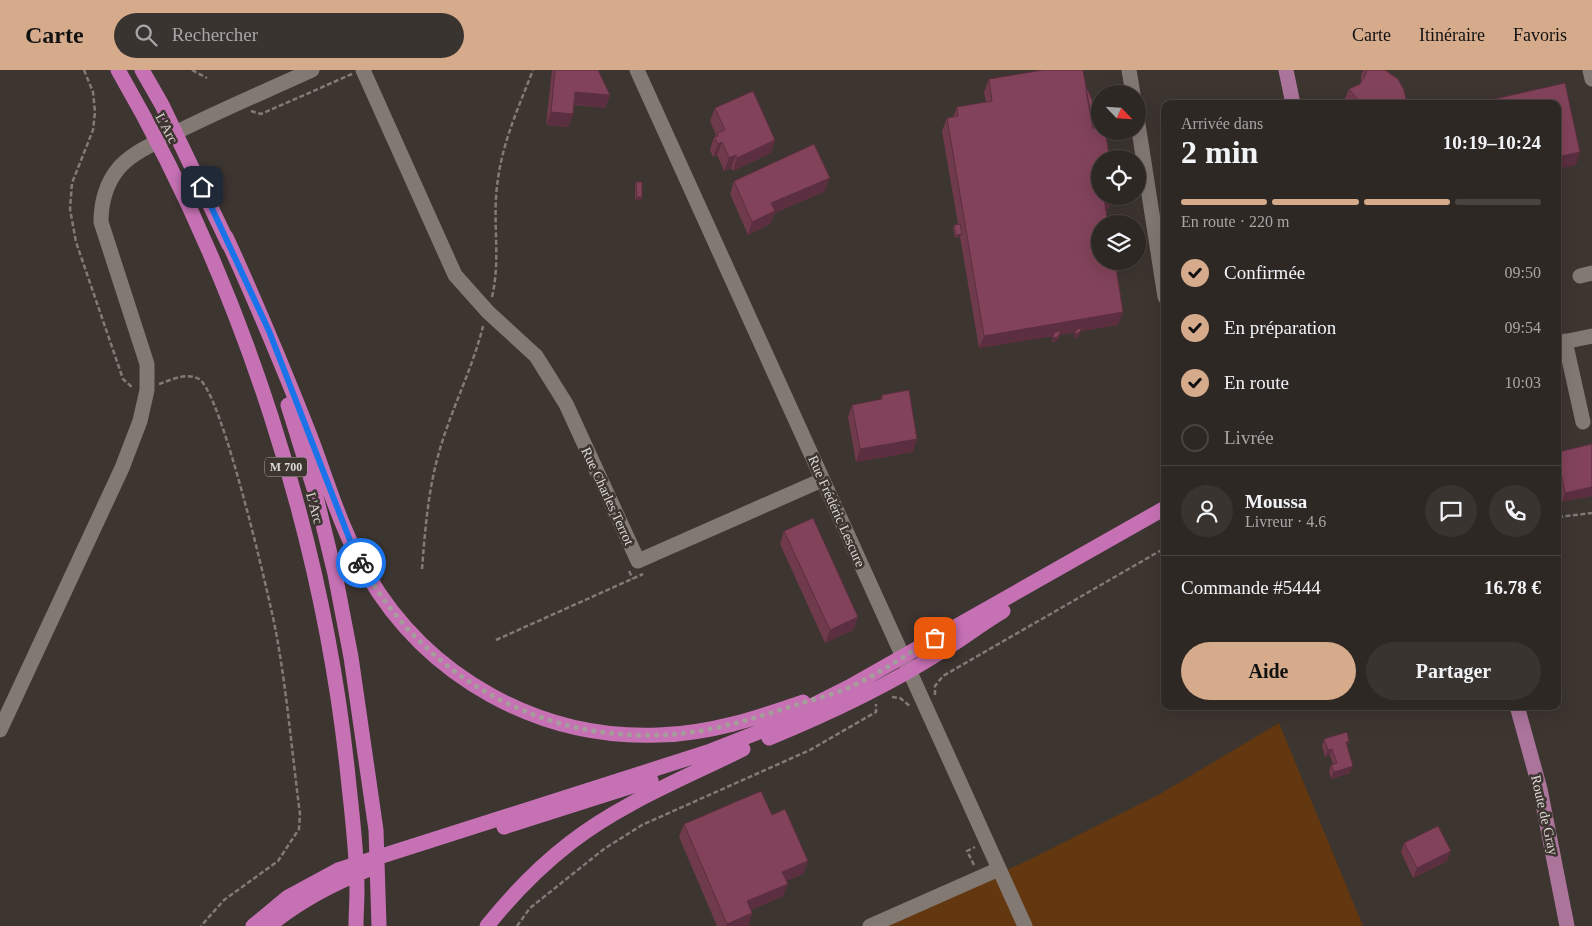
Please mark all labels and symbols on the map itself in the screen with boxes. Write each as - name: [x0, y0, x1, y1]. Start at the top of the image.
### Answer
- north arrow: [1091, 85, 1146, 140]
- street label: L'Arc: [152, 111, 181, 146]
- pin: [181, 166, 223, 208]
- street label: Rue Charles Terrot: [578, 445, 637, 548]
- street label: Rue Frédéric Lescure: [805, 453, 868, 569]
- road number: M 700: [265, 458, 307, 477]
- street label: L'Arc: [303, 491, 326, 526]
- courier: [336, 538, 386, 588]
- pin: [914, 617, 956, 659]
- street label: Route de Gray: [1528, 774, 1561, 857]

